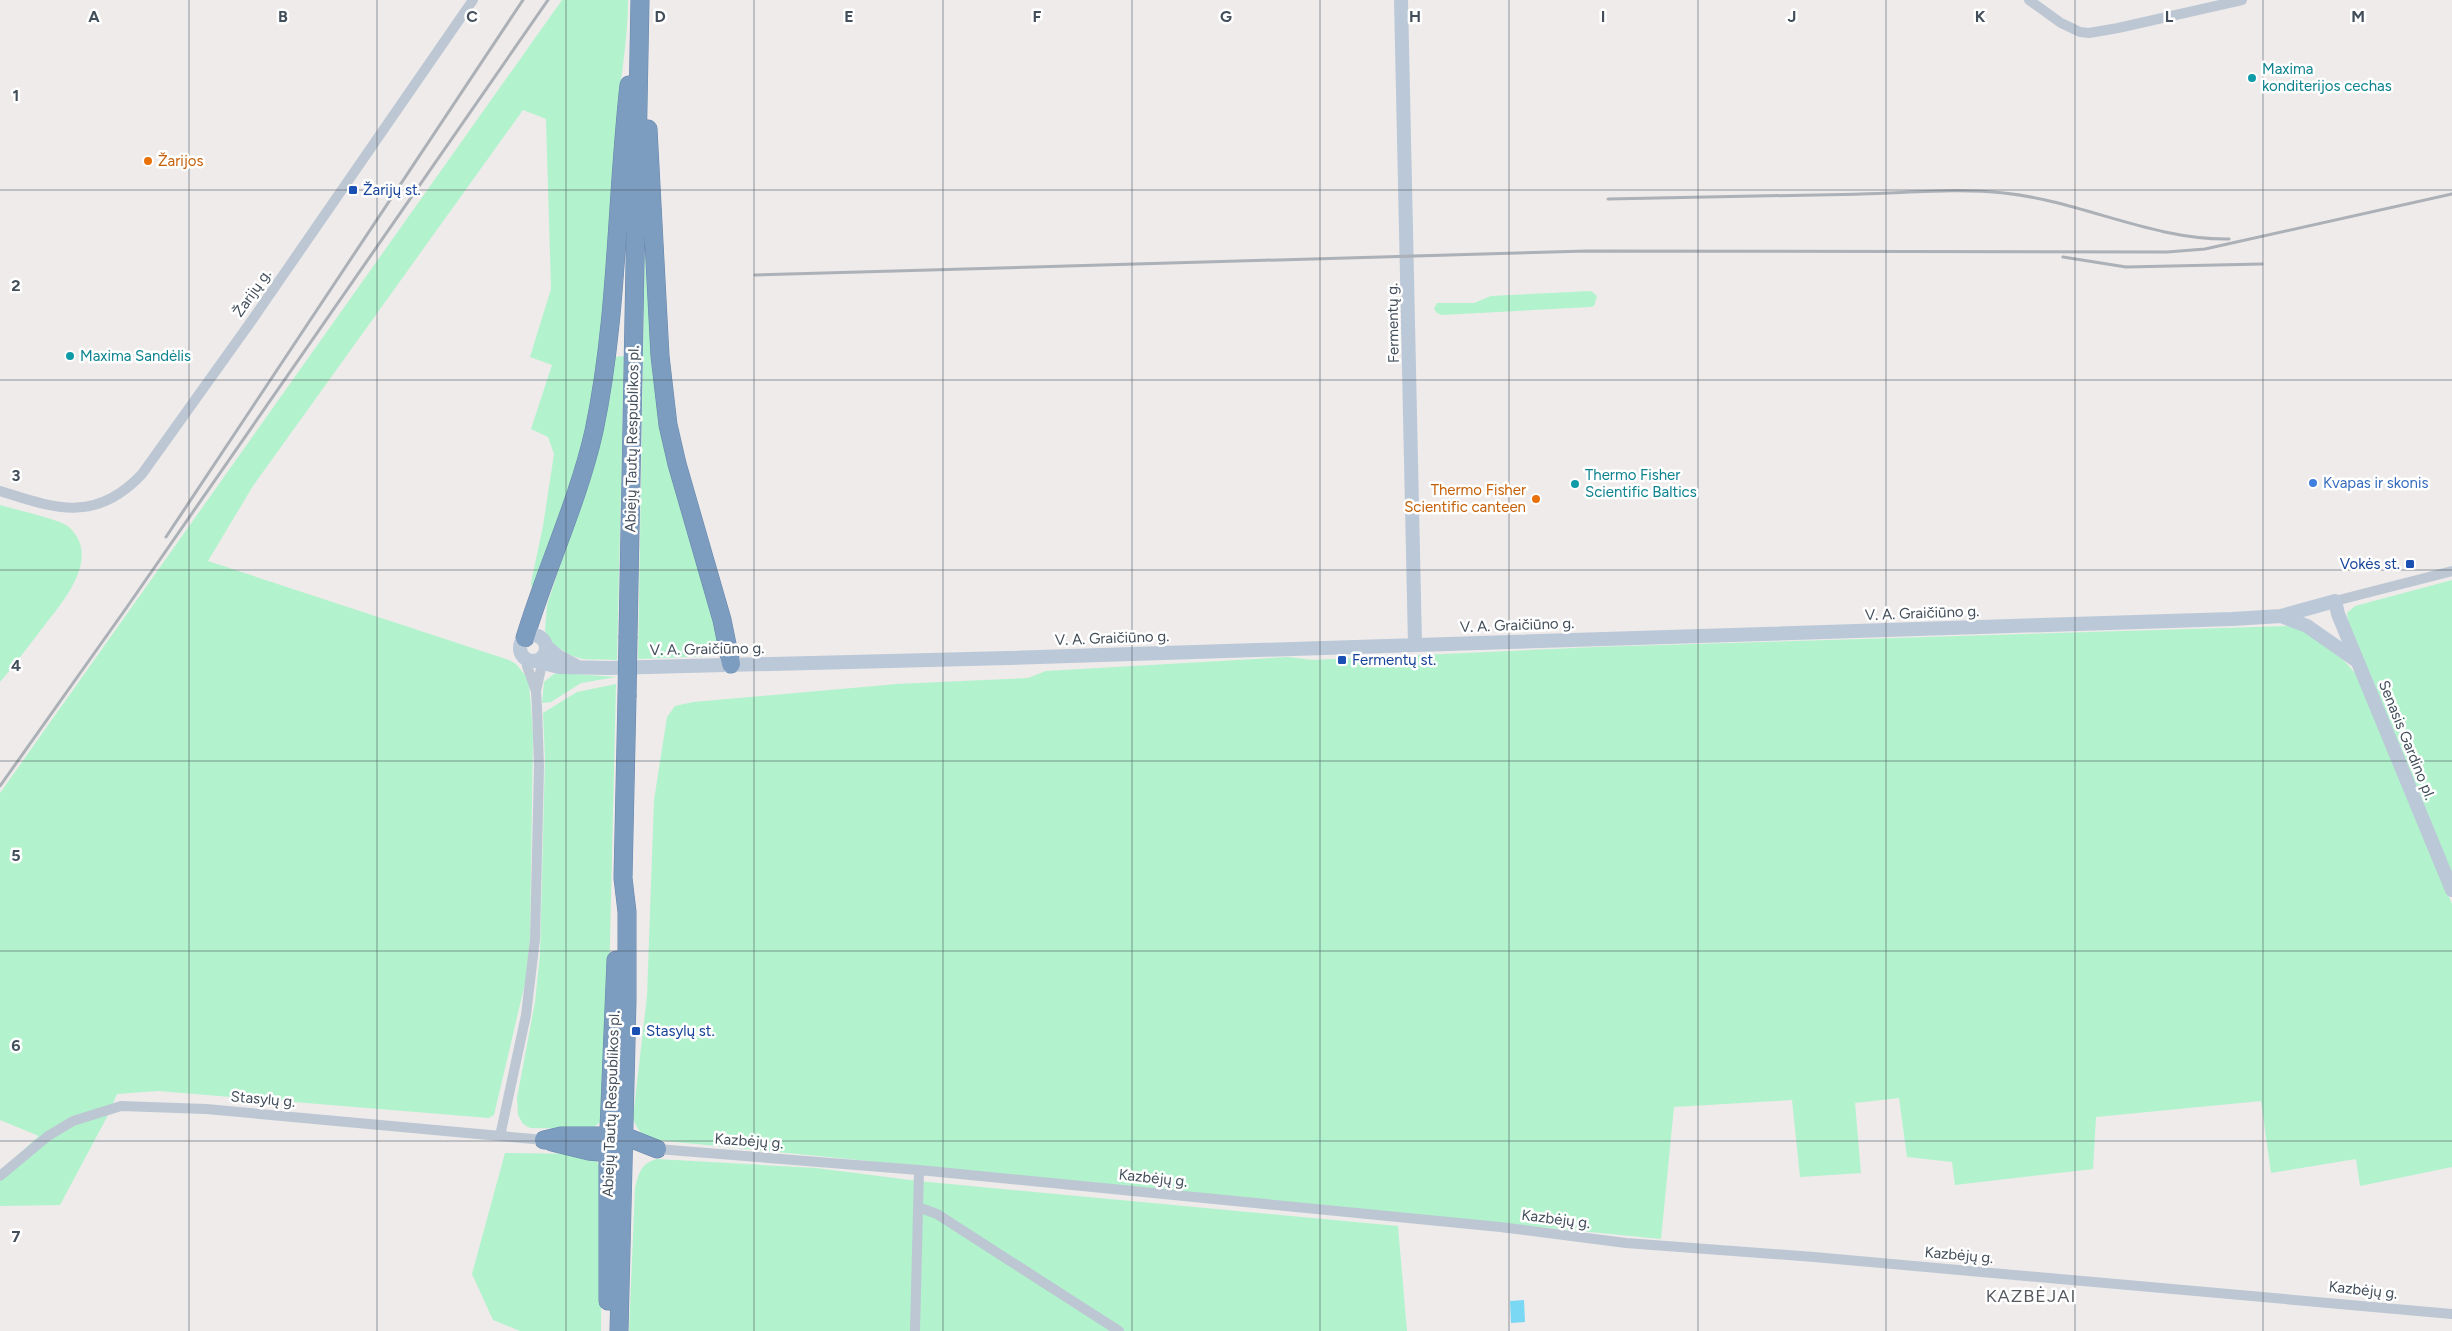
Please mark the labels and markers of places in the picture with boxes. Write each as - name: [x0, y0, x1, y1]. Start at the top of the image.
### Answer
- place label: Maxima konditerijos cechas: [2262, 60, 2392, 95]
- marker: Maxima konditerijos cechas: [2246, 72, 2258, 84]
- place label: Žarijos: [158, 152, 204, 170]
- marker: Žarijos: [142, 155, 154, 167]
- place label: Žarijų st.: [363, 181, 421, 199]
- marker: Žarijų st.: [347, 184, 359, 196]
- place label: Maxima Sandėlis: [80, 347, 191, 365]
- marker: Maxima Sandėlis: [64, 350, 76, 362]
- place label: Thermo Fisher Scientific Baltics: [1585, 466, 1697, 501]
- place label: Kvapas ir skonis: [2323, 474, 2428, 492]
- marker: Kvapas ir skonis: [2307, 477, 2319, 489]
- marker: Thermo Fisher Scientific Baltics: [1569, 478, 1581, 490]
- place label: Thermo Fisher Scientific canteen: [1404, 481, 1526, 516]
- marker: Thermo Fisher Scientific canteen: [1530, 493, 1542, 505]
- place label: Vokės st.: [2340, 555, 2400, 573]
- marker: Vokės st.: [2404, 558, 2416, 570]
- place label: Fermentų st.: [1352, 651, 1436, 669]
- marker: Fermentų st.: [1336, 654, 1348, 666]
- place label: Stasylų st.: [646, 1022, 715, 1040]
- marker: Stasylų st.: [630, 1025, 642, 1037]

